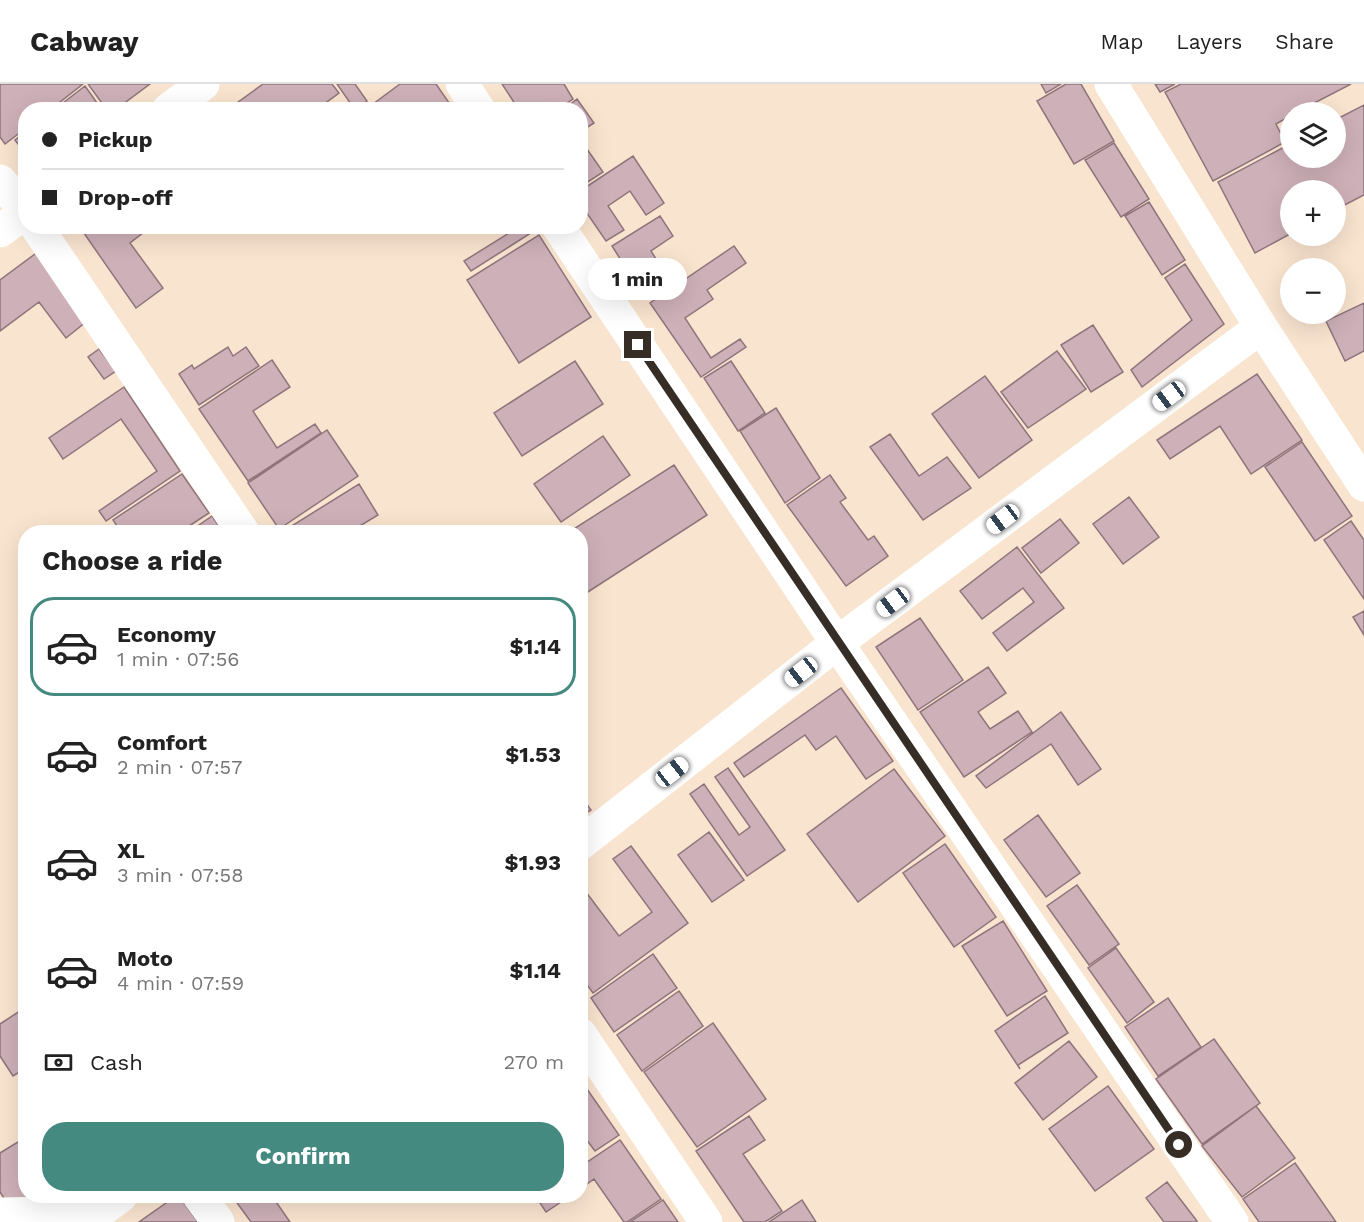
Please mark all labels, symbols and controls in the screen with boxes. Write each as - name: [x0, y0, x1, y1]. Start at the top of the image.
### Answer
- text: Cabway: [30, 25, 139, 58]
- text: Map: [1100, 29, 1143, 54]
- text: Layers: [1176, 29, 1242, 54]
- text: Share: [1275, 29, 1334, 54]
- map controls: [1280, 102, 1346, 324]
- button: layers: [1280, 102, 1346, 168]
- text: Pickup: [78, 127, 153, 152]
- button: +: [1280, 180, 1346, 246]
- text: Drop-off: [78, 185, 173, 210]
- callout: 1 min: [588, 258, 688, 300]
- button: −: [1280, 258, 1346, 324]
- text: 1 min: [612, 267, 663, 291]
- route end: [624, 331, 651, 358]
- car: [1149, 378, 1189, 414]
- car: [983, 501, 1023, 537]
- text: Choose a ride: [42, 545, 222, 577]
- car: [873, 584, 913, 620]
- icon: car: [45, 620, 99, 674]
- text: Economy: [117, 622, 216, 647]
- text: $1.14: [510, 634, 561, 659]
- text: 1 min · 07:56: [117, 647, 240, 671]
- car: [781, 654, 821, 690]
- icon: car: [45, 728, 99, 782]
- text: Comfort: [117, 730, 207, 755]
- text: $1.53: [505, 742, 561, 767]
- car: [652, 754, 692, 790]
- text: 2 min · 07:57: [117, 755, 242, 779]
- icon: car: [45, 836, 99, 890]
- text: XL: [117, 838, 145, 863]
- text: $1.93: [505, 850, 561, 875]
- text: 3 min · 07:58: [117, 863, 244, 887]
- icon: car: [45, 944, 99, 998]
- text: Moto: [117, 946, 173, 971]
- text: $1.14: [510, 958, 561, 983]
- text: 4 min · 07:59: [117, 971, 244, 995]
- icon: cash: [42, 1046, 75, 1079]
- text: Cash: [90, 1050, 143, 1075]
- text: 270 m: [504, 1050, 564, 1074]
- button: Confirm: [42, 1122, 564, 1191]
- route start: [1165, 1131, 1192, 1158]

